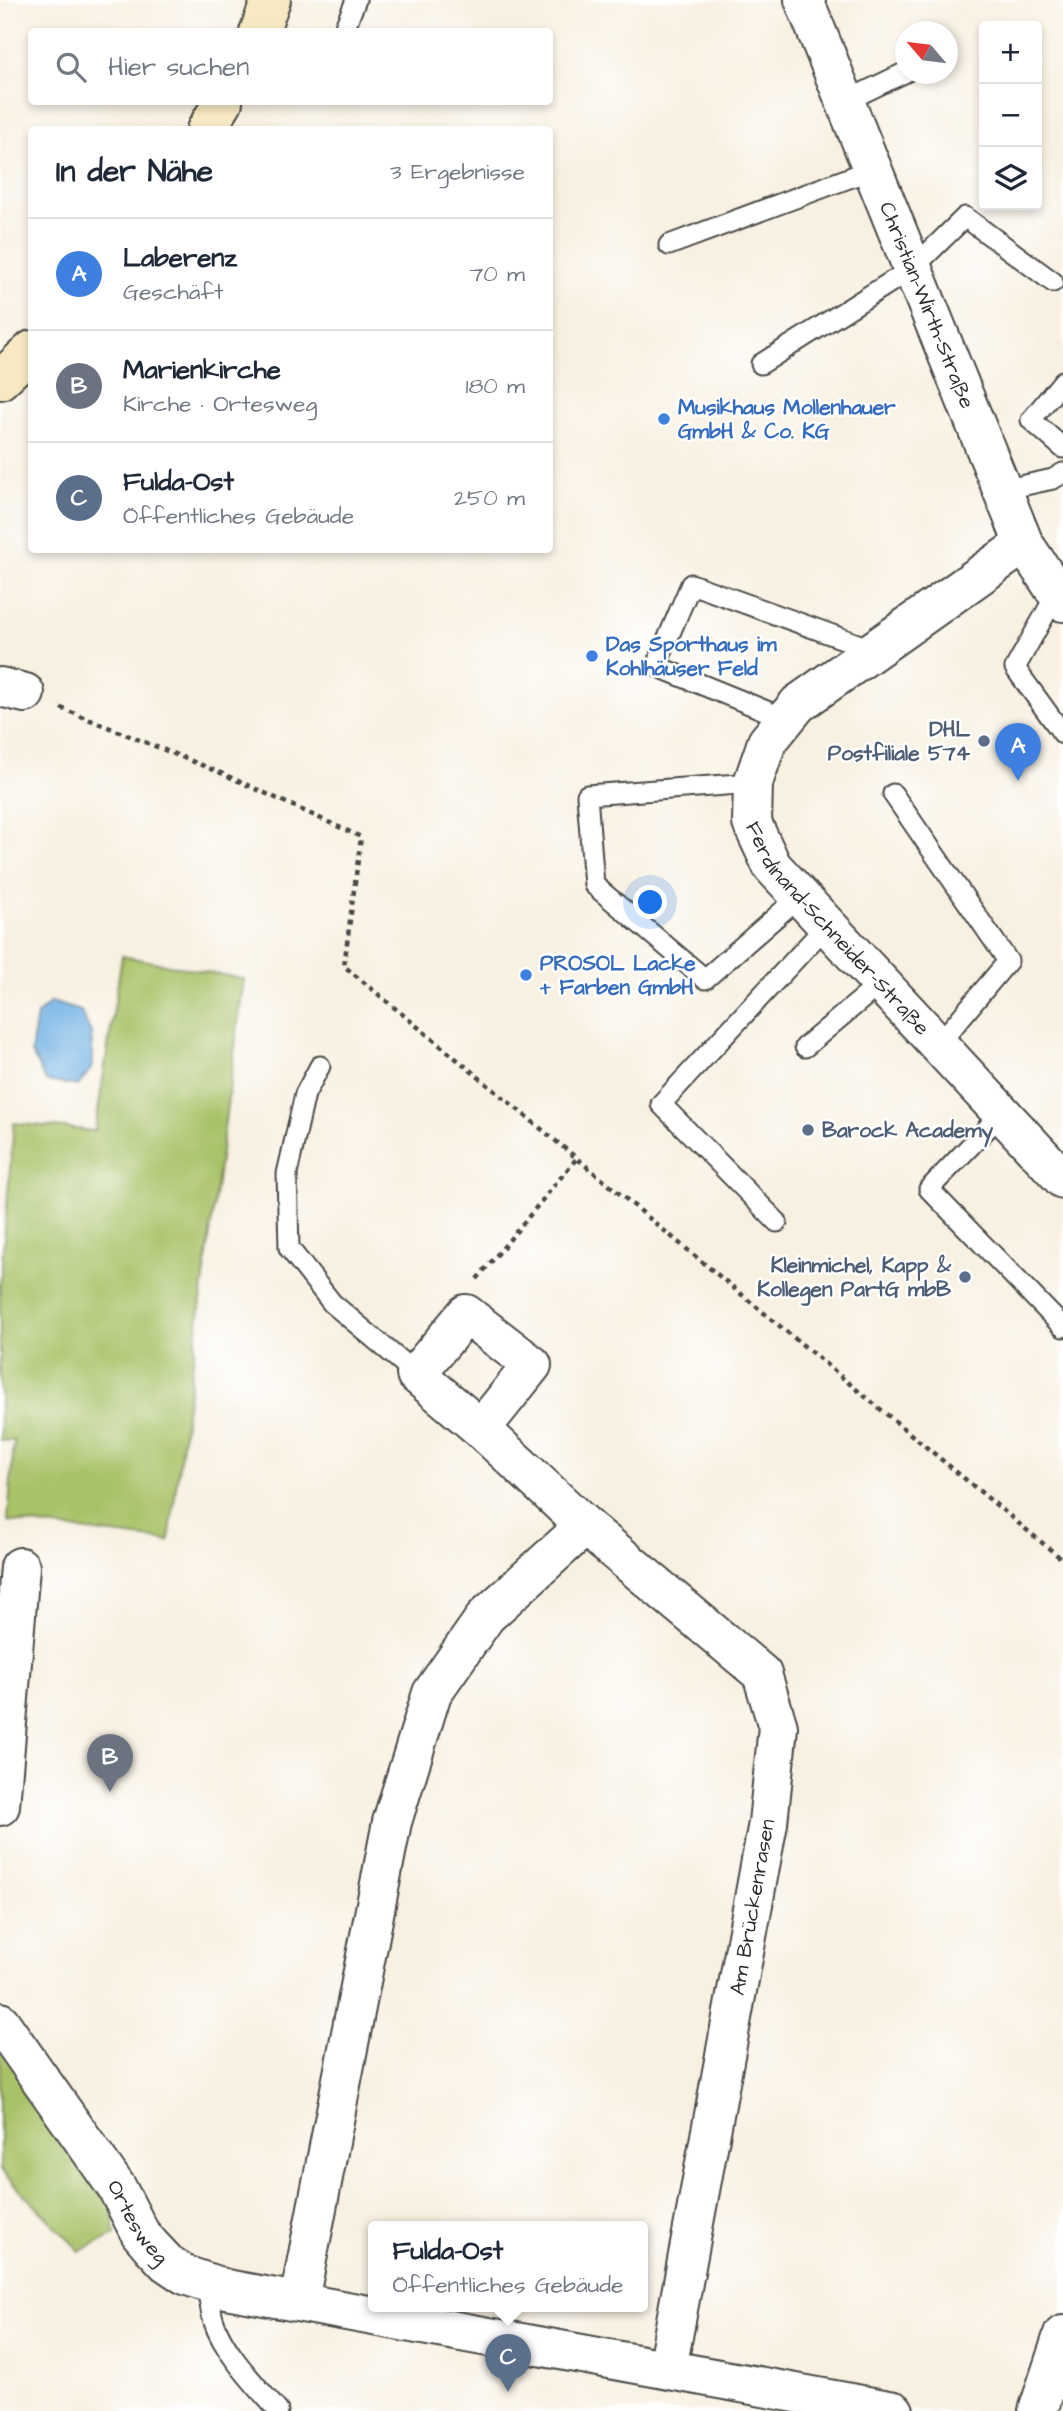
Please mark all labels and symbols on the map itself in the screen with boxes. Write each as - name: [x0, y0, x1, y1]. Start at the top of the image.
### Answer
- north arrow: [895, 21, 958, 84]
- street label: Christian-Wirth-Straße: [872, 198, 982, 413]
- place label: Musikhaus Mollenhauer GmbH & Co. KG: [678, 393, 896, 446]
- marker: Musikhaus Mollenhauer GmbH & Co. KG: [656, 411, 672, 427]
- place label: Das Sporthaus im Kohlhäuser Feld: [606, 630, 777, 683]
- marker: Das Sporthaus im Kohlhäuser Feld: [584, 648, 600, 664]
- place label: DHL Postfiliale 574: [828, 715, 971, 768]
- pin: A: [995, 723, 1041, 781]
- marker: DHL Postfiliale 574: [976, 733, 992, 749]
- street label: Ferdinand-Schneider-Straße: [738, 817, 936, 1042]
- your location: [633, 885, 667, 919]
- place label: PROSOL Lacke + Farben GmbH: [539, 949, 696, 1002]
- marker: PROSOL Lacke + Farben GmbH: [518, 967, 534, 983]
- place label: Barock Academy: [822, 1116, 994, 1148]
- marker: Barock Academy: [800, 1122, 816, 1138]
- place label: Kleinmichel, Kapp & Kollegen PartG mbB: [757, 1251, 952, 1306]
- marker: Kleinmichel, Kapp & Kollegen PartG mbB: [957, 1269, 973, 1285]
- pin: B: [87, 1734, 133, 1792]
- street label: Am Brückenrasen: [723, 1817, 782, 1997]
- street label: Ortesweg: [100, 2174, 175, 2272]
- pin: C: [485, 2334, 531, 2392]

